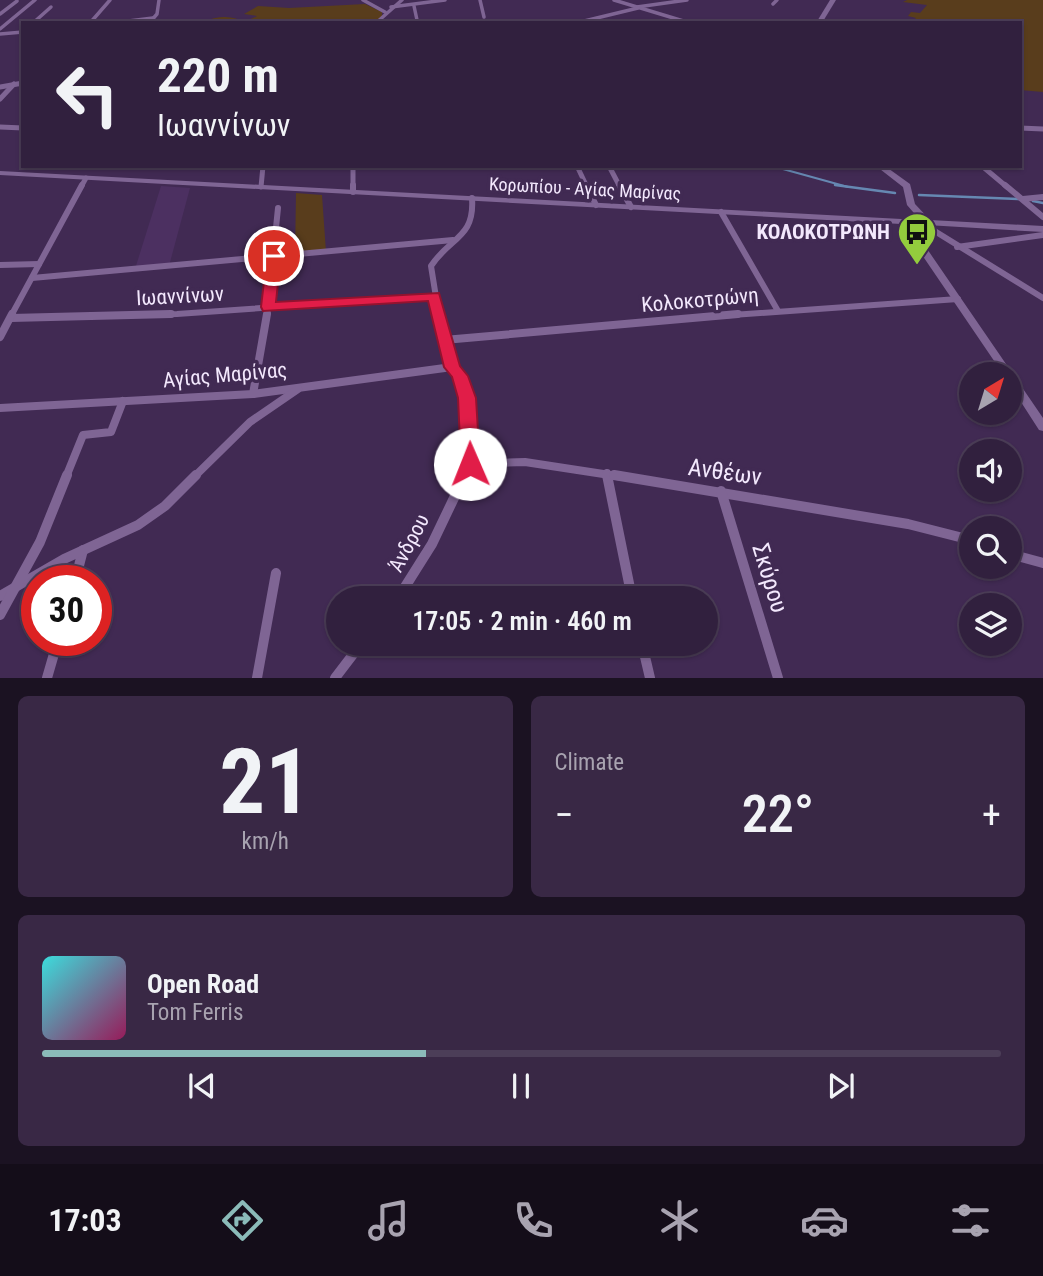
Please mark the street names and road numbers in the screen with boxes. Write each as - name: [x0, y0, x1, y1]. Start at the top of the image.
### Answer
- street label: Κορωπίου - Αγίας Μαρίνας: [488, 173, 682, 204]
- street label: Ιωαννίνων: [136, 282, 224, 310]
- street label: Κολοκοτρώνη: [640, 283, 760, 317]
- street label: Αγίας Μαρίνας: [162, 358, 288, 392]
- street label: Ανθέων: [686, 453, 764, 491]
- street label: Άνδρου: [384, 510, 434, 576]
- street label: Σκύρου: [746, 540, 794, 616]

